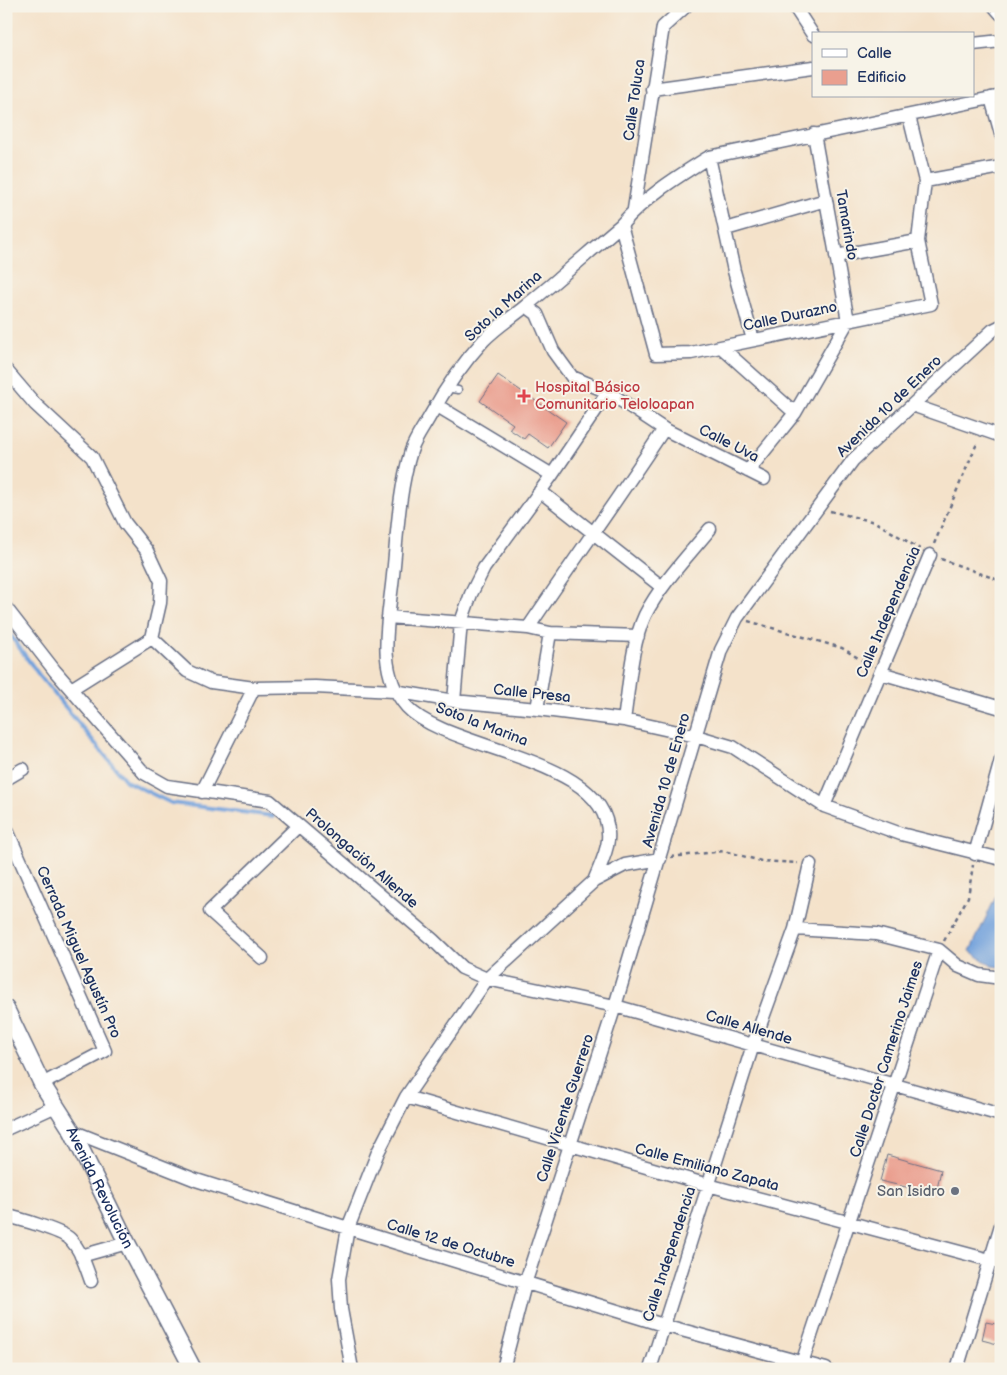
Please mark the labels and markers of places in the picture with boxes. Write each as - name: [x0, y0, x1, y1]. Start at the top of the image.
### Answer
- place label: Hospital Básico Comunitario Teloloapan: [535, 378, 695, 414]
- marker: Hospital Básico Comunitario Teloloapan: [517, 389, 531, 403]
- place label: San Isidro: [877, 1182, 945, 1201]
- marker: San Isidro: [949, 1185, 961, 1197]

